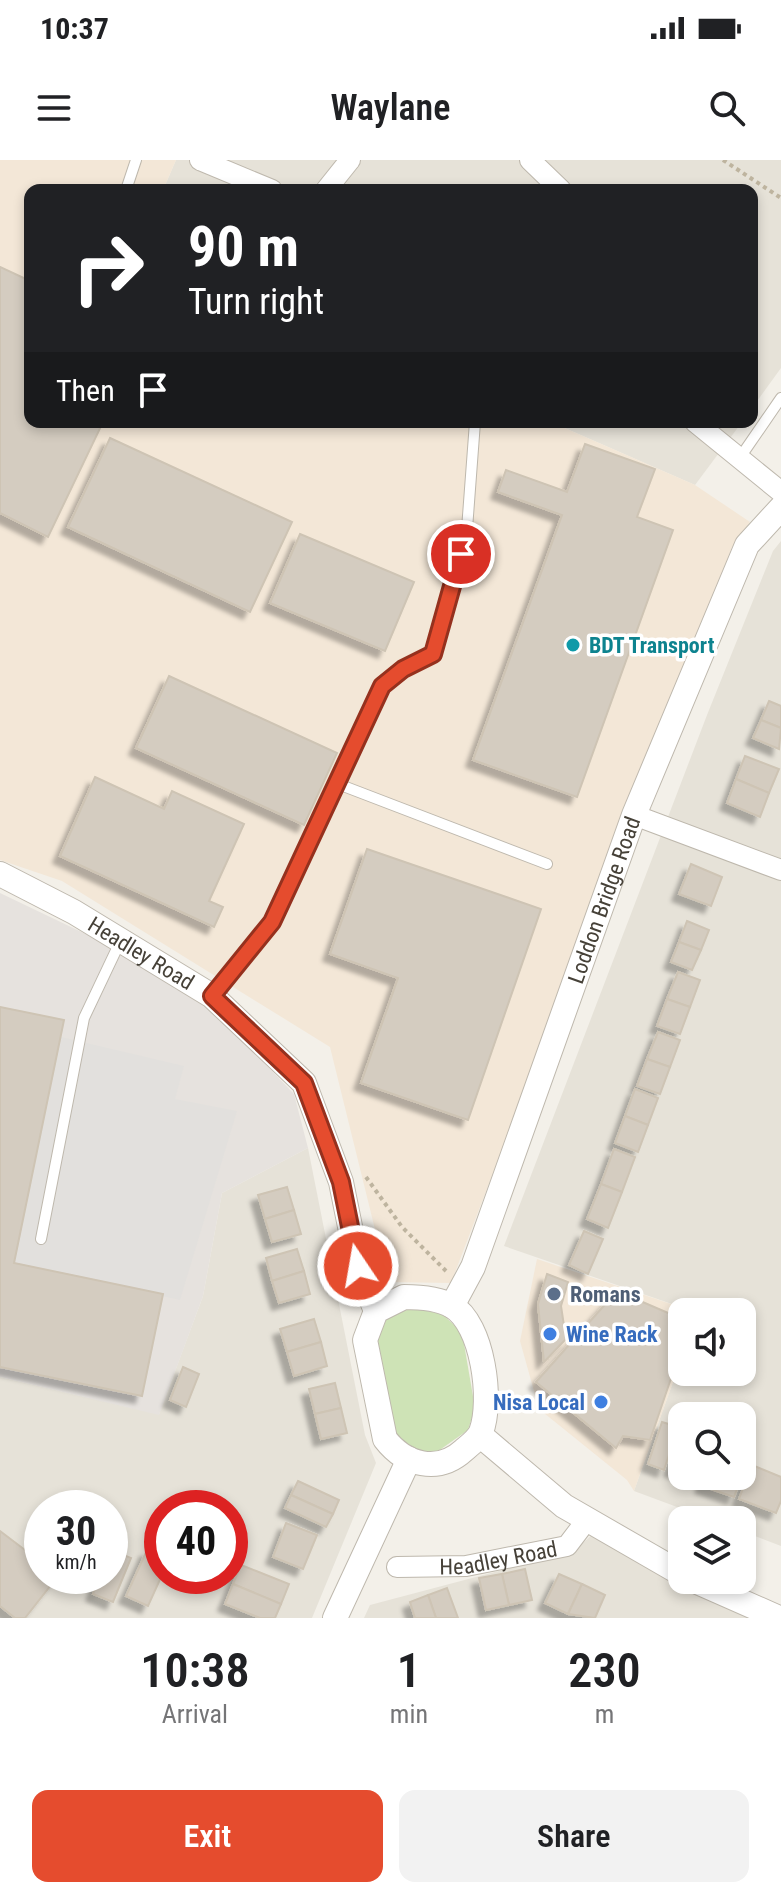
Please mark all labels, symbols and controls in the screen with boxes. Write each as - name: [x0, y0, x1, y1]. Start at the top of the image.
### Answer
- text: 10:37: [40, 11, 109, 46]
- icon: menu: [32, 86, 76, 130]
- icon: search: [705, 86, 749, 130]
- text: Waylane: [331, 87, 450, 129]
- text: 90 m: [188, 214, 299, 280]
- icon: right: [56, 216, 160, 320]
- text: Turn right: [188, 281, 324, 323]
- icon: arrive: [131, 368, 175, 412]
- text: Then: [56, 373, 115, 408]
- pin: [427, 520, 495, 588]
- icon: arrive: [439, 532, 483, 576]
- place label: BDT Transport: [589, 633, 715, 658]
- marker: BDT Transport: [564, 636, 582, 654]
- street label: Loddon Bridge Road: [563, 813, 645, 987]
- street label: Headley Road: [84, 911, 199, 995]
- position arrow: [316, 1224, 400, 1308]
- place label: Romans: [570, 1282, 641, 1307]
- marker: Romans: [545, 1285, 563, 1303]
- map controls: [668, 1298, 756, 1594]
- button: sound: [668, 1298, 756, 1386]
- place label: Wine Rack: [566, 1322, 658, 1347]
- marker: Wine Rack: [541, 1325, 559, 1343]
- place label: Nisa Local: [493, 1390, 585, 1415]
- marker: Nisa Local: [592, 1393, 610, 1411]
- button: search: [668, 1402, 756, 1490]
- speed limit sign: 40: [144, 1490, 248, 1594]
- button: layers: [668, 1506, 756, 1594]
- text: 30: [56, 1508, 96, 1555]
- street label: Headley Road: [439, 1536, 559, 1579]
- text: km/h: [55, 1550, 97, 1574]
- text: 10:38: [140, 1642, 250, 1699]
- text: 1: [397, 1642, 421, 1699]
- text: 230: [568, 1642, 641, 1699]
- text: Arrival: [162, 1699, 228, 1729]
- text: min: [390, 1699, 428, 1729]
- text: m: [595, 1699, 614, 1729]
- button: Exit: [32, 1790, 383, 1882]
- button: Share: [399, 1790, 749, 1882]

